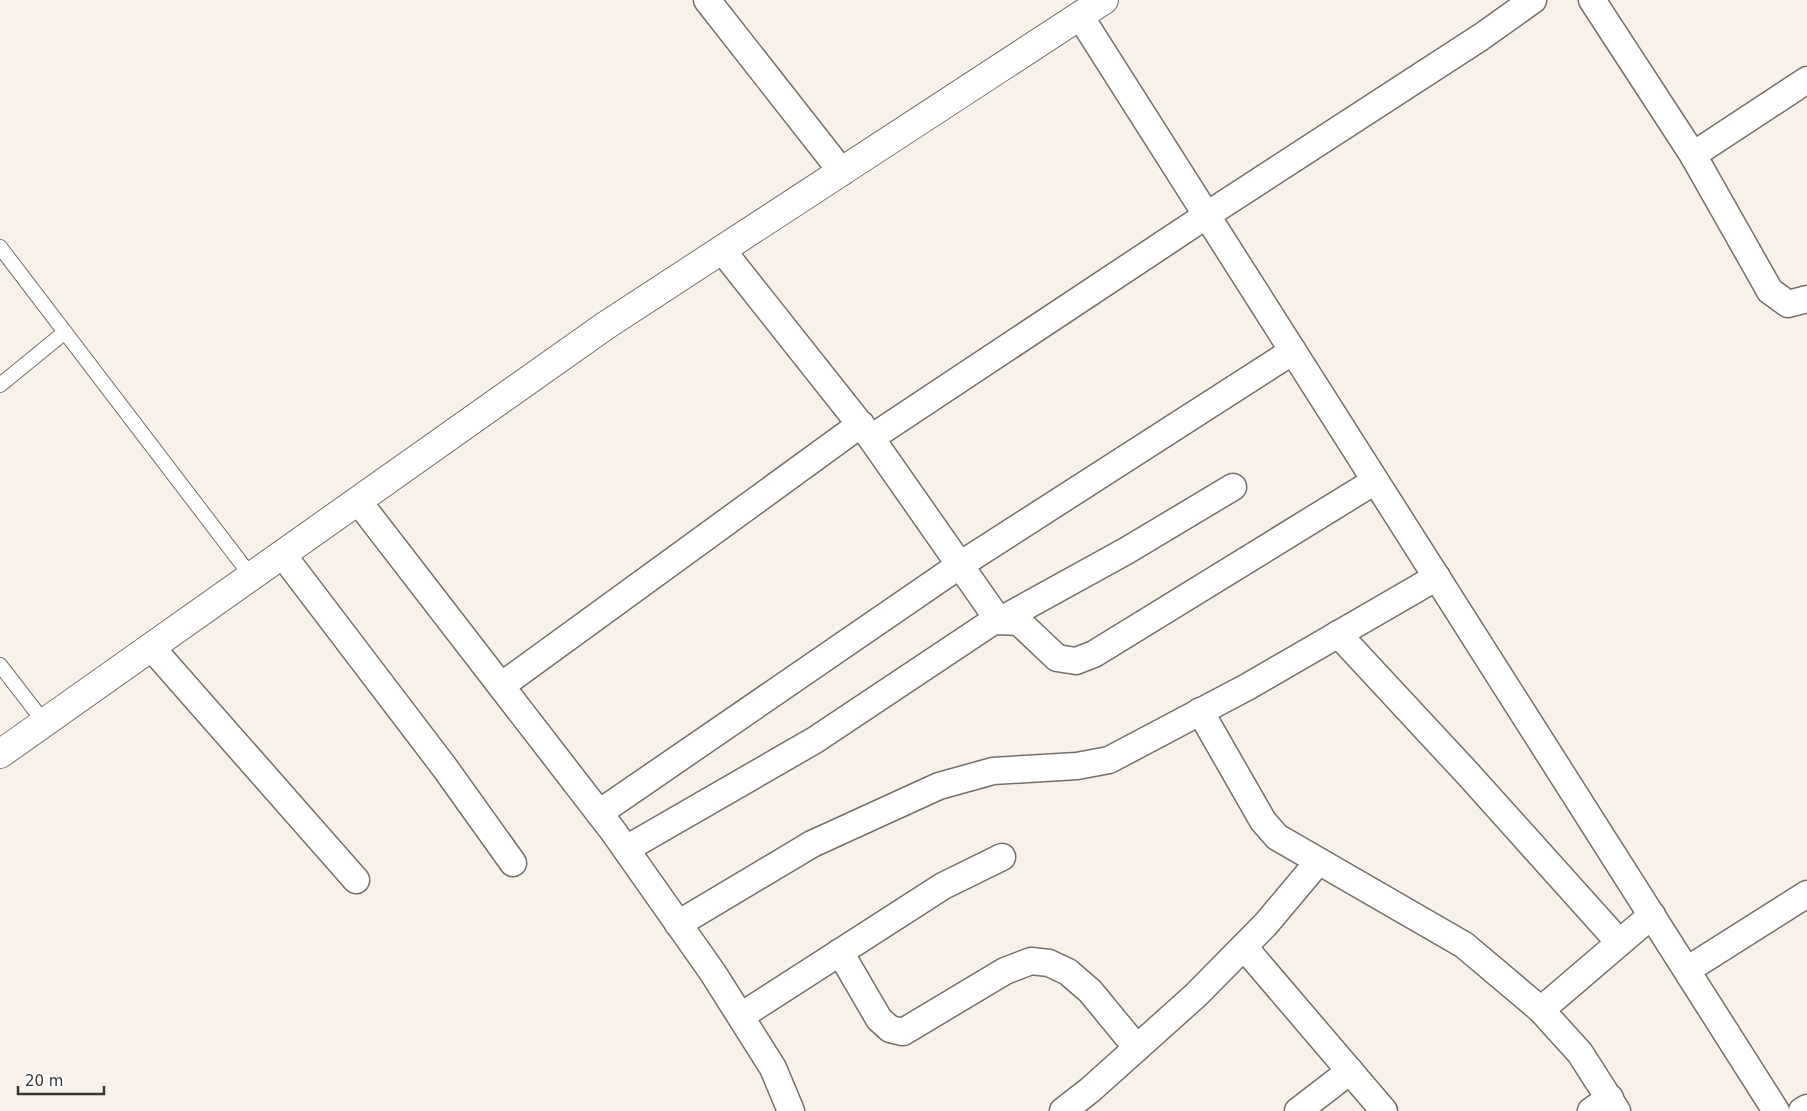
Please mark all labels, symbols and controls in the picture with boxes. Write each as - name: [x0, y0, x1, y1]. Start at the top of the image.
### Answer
- scale bar: [18, 1064, 104, 1096]
- text: 20 m: [25, 1072, 63, 1090]

